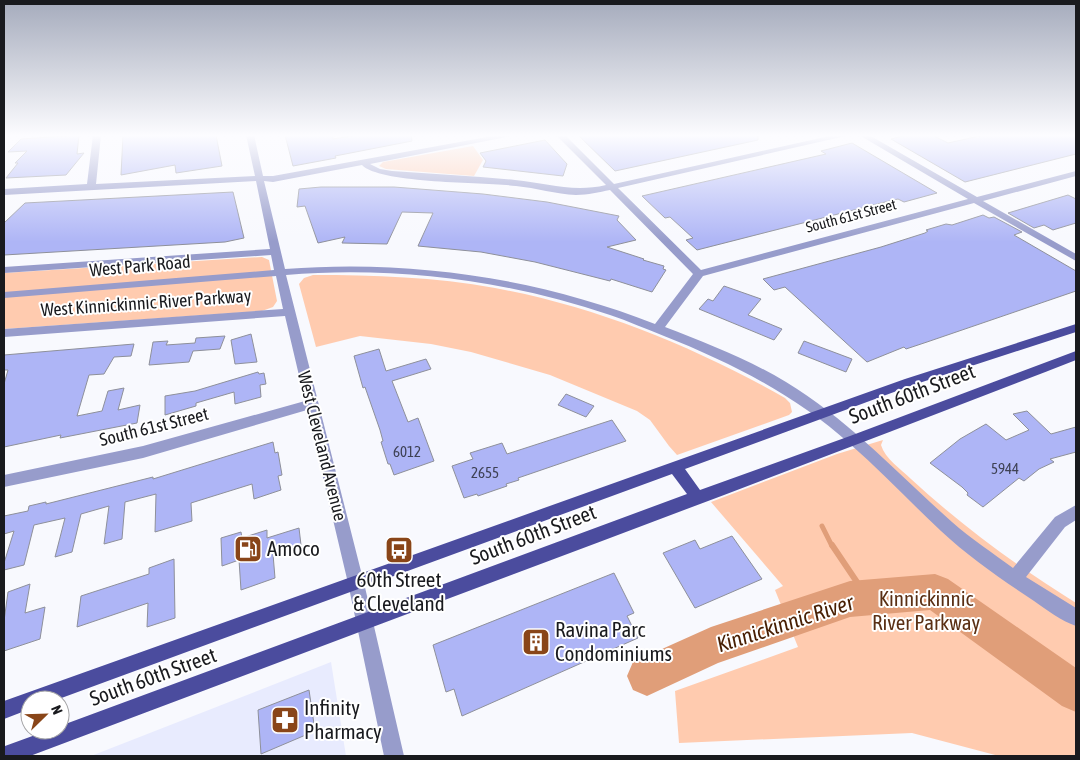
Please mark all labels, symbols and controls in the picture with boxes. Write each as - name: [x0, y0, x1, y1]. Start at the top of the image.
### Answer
- street label: South 61st Street: [804, 195, 898, 236]
- street label: West Park Road: [88, 251, 191, 280]
- street label: West Kinnickinnic River Parkway: [40, 285, 252, 320]
- street label: South 60th Street: [845, 358, 978, 428]
- street label: West Cleveland Avenue: [294, 369, 351, 523]
- street label: South 61st Street: [97, 403, 211, 450]
- house number: 6012: [393, 443, 421, 460]
- house number: 5944: [991, 460, 1019, 477]
- house number: 2655: [471, 464, 499, 481]
- street label: South 60th Street: [466, 499, 599, 569]
- fuel station icon: Amoco: [233, 534, 263, 564]
- bus stop icon: 60th Street & Cleveland: [384, 535, 414, 565]
- place label: Amoco: [267, 536, 320, 560]
- place label: 60th Street & Cleveland: [353, 567, 445, 615]
- park label: Kinnickinnic River Parkway: [872, 586, 980, 634]
- water label: Kinnickinnic River: [713, 588, 858, 657]
- place label: Ravina Parc Condominiums: [555, 617, 672, 665]
- building icon: Ravina Parc Condominiums: [521, 627, 551, 657]
- street label: South 60th Street: [86, 642, 219, 710]
- north arrow: [20, 690, 70, 740]
- place label: Infinity Pharmacy: [304, 695, 382, 743]
- text: N: [48, 703, 66, 717]
- pharmacy icon: Infinity Pharmacy: [270, 705, 300, 735]

